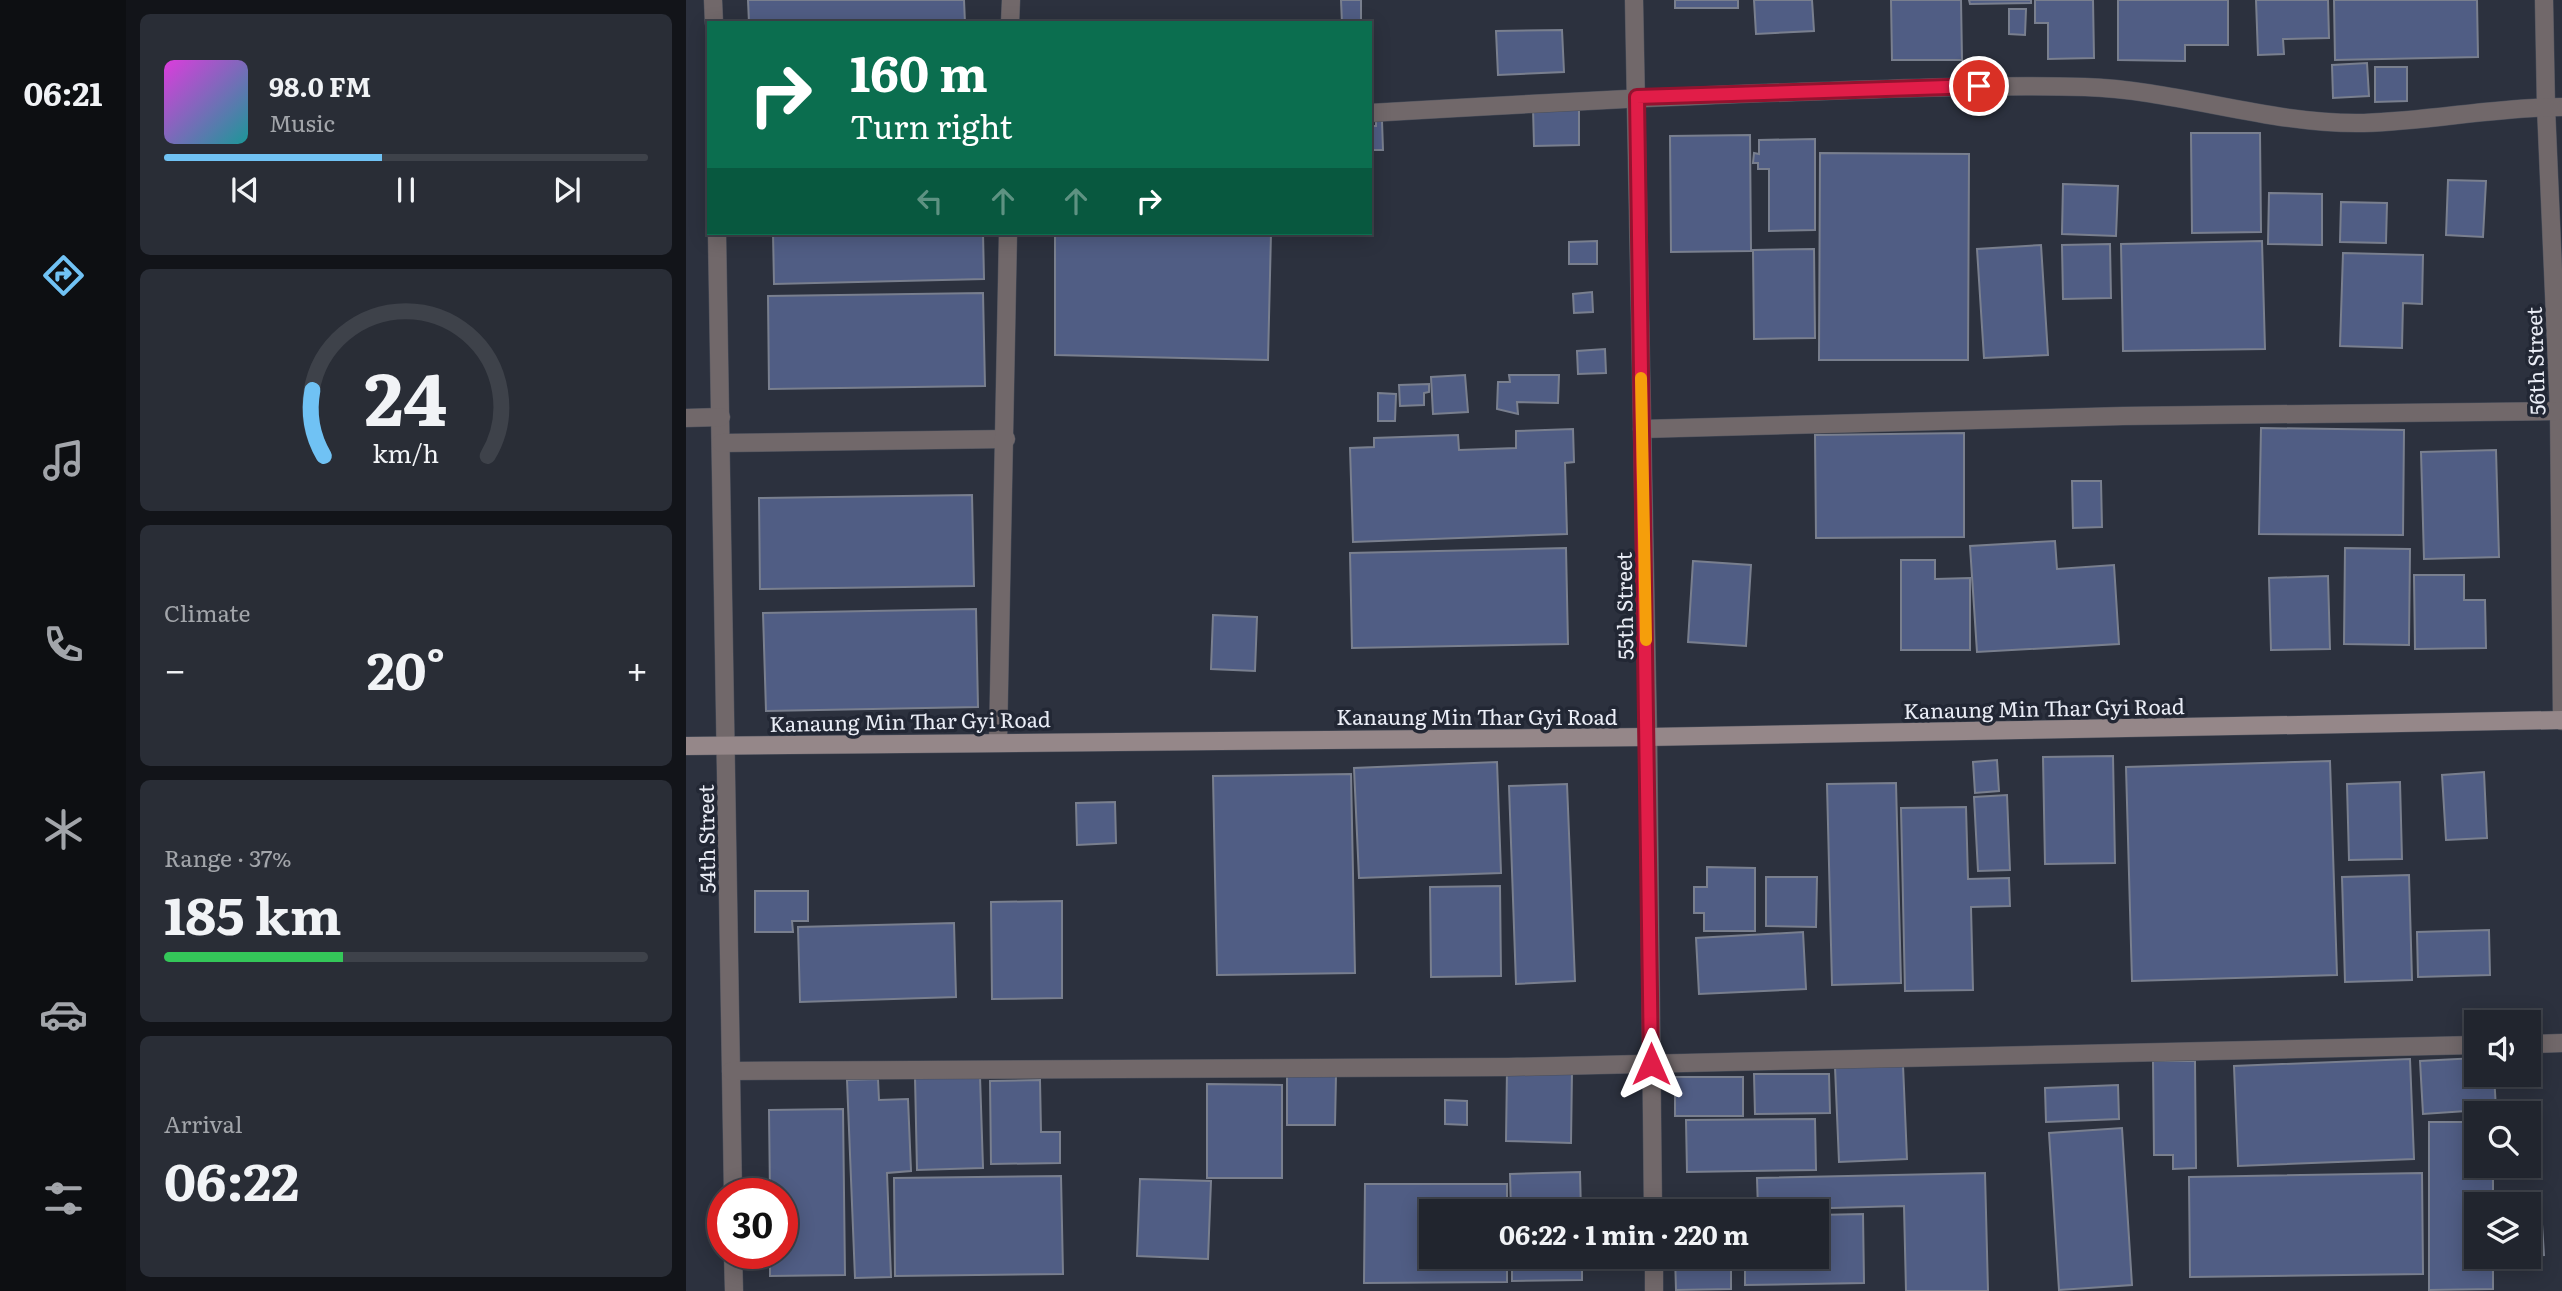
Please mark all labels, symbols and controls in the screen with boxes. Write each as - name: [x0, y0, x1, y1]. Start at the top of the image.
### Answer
- text: 160 m: [850, 34, 988, 107]
- icon: right: [735, 49, 826, 140]
- pin: [1949, 56, 2009, 116]
- text: 98.0 FM: [269, 66, 371, 105]
- icon: arrive: [1960, 67, 1998, 105]
- text: 06:21: [23, 68, 103, 116]
- text: Turn right: [850, 101, 1012, 149]
- text: Music: [269, 105, 335, 139]
- icon: previous: [226, 171, 264, 209]
- icon: pause: [387, 171, 425, 209]
- icon: next: [548, 171, 586, 209]
- icon: left: [911, 182, 949, 220]
- icon: ahead: [984, 182, 1022, 220]
- icon: ahead: [1057, 182, 1095, 220]
- icon: right: [1130, 182, 1168, 220]
- icon: directions: [39, 251, 88, 300]
- street label: 56th Street: [2517, 306, 2551, 416]
- text: 24: [365, 341, 448, 449]
- text: km/h: [373, 434, 439, 471]
- icon: music: [39, 436, 88, 485]
- street label: 55th Street: [1607, 551, 1639, 660]
- text: Climate: [164, 595, 250, 629]
- icon: phone: [39, 620, 88, 669]
- text: 20°: [367, 629, 445, 706]
- text: −: [164, 639, 186, 696]
- text: +: [626, 639, 648, 696]
- street label: Kanaung Min Thar Gyi Road: [1903, 689, 2185, 725]
- street label: Kanaung Min Thar Gyi Road: [1336, 700, 1618, 731]
- street label: Kanaung Min Thar Gyi Road: [769, 702, 1051, 738]
- street label: 54th Street: [689, 784, 721, 894]
- icon: climate: [39, 805, 88, 854]
- text: Range · 37%: [164, 840, 292, 874]
- text: 185 km: [164, 874, 342, 951]
- icon: car: [39, 990, 88, 1039]
- map controls: [2464, 1010, 2541, 1269]
- button: sound: [2464, 1010, 2541, 1087]
- position arrow: [1614, 1027, 1688, 1101]
- button: search: [2464, 1101, 2541, 1178]
- text: Arrival: [164, 1106, 243, 1140]
- text: 06:22: [164, 1140, 299, 1217]
- icon: filters: [39, 1174, 88, 1223]
- speed limit sign: 30: [707, 1178, 798, 1269]
- button: layers: [2464, 1192, 2541, 1269]
- text: 06:22 · 1 min · 220 m: [1499, 1214, 1749, 1253]

